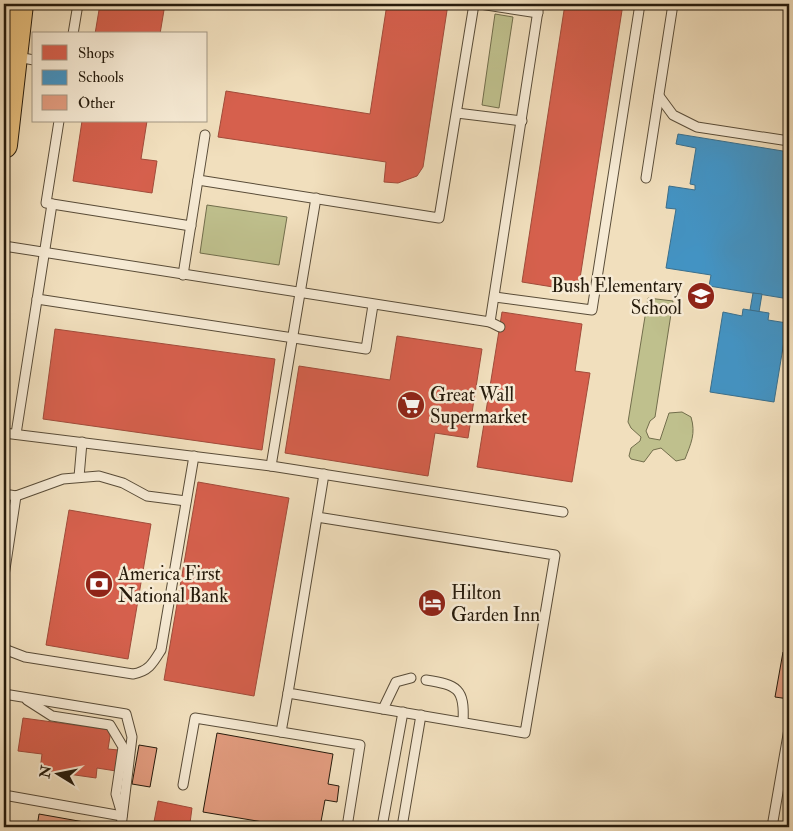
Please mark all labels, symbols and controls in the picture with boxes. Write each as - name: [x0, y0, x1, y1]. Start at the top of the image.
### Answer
- legend: [32, 32, 208, 122]
- text: Shops: [78, 44, 114, 64]
- text: Schools: [78, 68, 124, 87]
- text: Other: [78, 94, 115, 113]
- place label: Bush Elementary School: [551, 274, 683, 320]
- school or university icon: Bush Elementary School: [686, 281, 716, 311]
- place label: Great Wall Supermarket: [430, 383, 527, 430]
- supermarket icon: Great Wall Supermarket: [396, 390, 426, 420]
- place label: America First National Bank: [117, 562, 228, 608]
- bank icon: America First National Bank: [84, 569, 114, 599]
- place label: Hilton Garden Inn: [451, 581, 540, 627]
- hotel icon: Hilton Garden Inn: [417, 588, 447, 618]
- north arrow: [32, 748, 82, 798]
- text: N: [36, 764, 55, 780]

